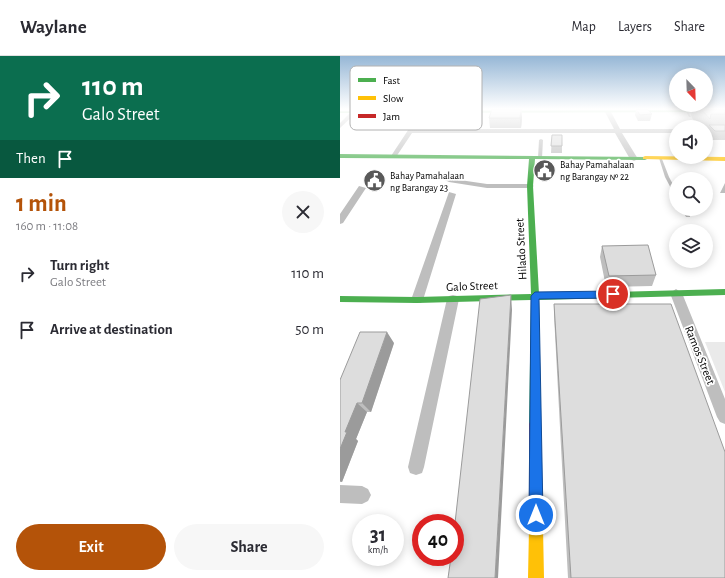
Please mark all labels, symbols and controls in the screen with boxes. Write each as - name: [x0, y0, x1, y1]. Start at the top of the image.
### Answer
- text: Waylane: [20, 18, 87, 37]
- text: Map: [571, 20, 596, 34]
- text: Layers: [618, 20, 652, 34]
- text: Share: [674, 20, 705, 34]
- legend: [350, 66, 482, 130]
- north arrow: [669, 68, 713, 112]
- map controls: [669, 68, 713, 268]
- icon: right: [16, 72, 68, 124]
- text: 110 m: [82, 73, 144, 101]
- text: Fast: [383, 75, 401, 86]
- text: Slow: [383, 93, 404, 104]
- text: Galo Street: [82, 106, 160, 124]
- text: Jam: [383, 111, 400, 122]
- button: sound: [669, 120, 713, 164]
- icon: arrive: [54, 148, 76, 170]
- text: Then: [16, 151, 46, 166]
- public building icon: Bahay Pamahalaan ng Barangay № 22: [532, 157, 558, 183]
- place label: Bahay Pamahalaan ng Barangay № 22: [560, 160, 634, 182]
- public building icon: Bahay Pamahalaan ng Barangay 23: [362, 168, 388, 194]
- place label: Bahay Pamahalaan ng Barangay 23: [390, 171, 464, 193]
- button: search: [669, 172, 713, 216]
- button: close: [282, 191, 324, 233]
- text: 1 min: [16, 192, 67, 216]
- street label: Hilado Street: [513, 218, 529, 280]
- text: 160 m · 11:08: [16, 220, 78, 233]
- button: layers: [669, 224, 713, 268]
- text: Turn right: [50, 258, 109, 273]
- icon: right: [16, 263, 38, 285]
- text: 110 m: [291, 266, 324, 281]
- text: Galo Street: [50, 276, 106, 289]
- pin: [596, 277, 630, 311]
- street label: Galo Street: [446, 279, 498, 293]
- icon: arrive: [602, 283, 624, 305]
- icon: arrive: [16, 319, 38, 341]
- text: Arrive at destination: [50, 322, 173, 337]
- text: 50 m: [295, 322, 324, 337]
- street label: Ramos Street: [683, 324, 717, 386]
- position arrow: [515, 494, 557, 536]
- speed limit sign: 40: [412, 514, 464, 566]
- button: Exit: [16, 524, 166, 570]
- button: Share: [174, 524, 324, 570]
- text: 31: [370, 525, 386, 545]
- text: km/h: [368, 545, 388, 555]

